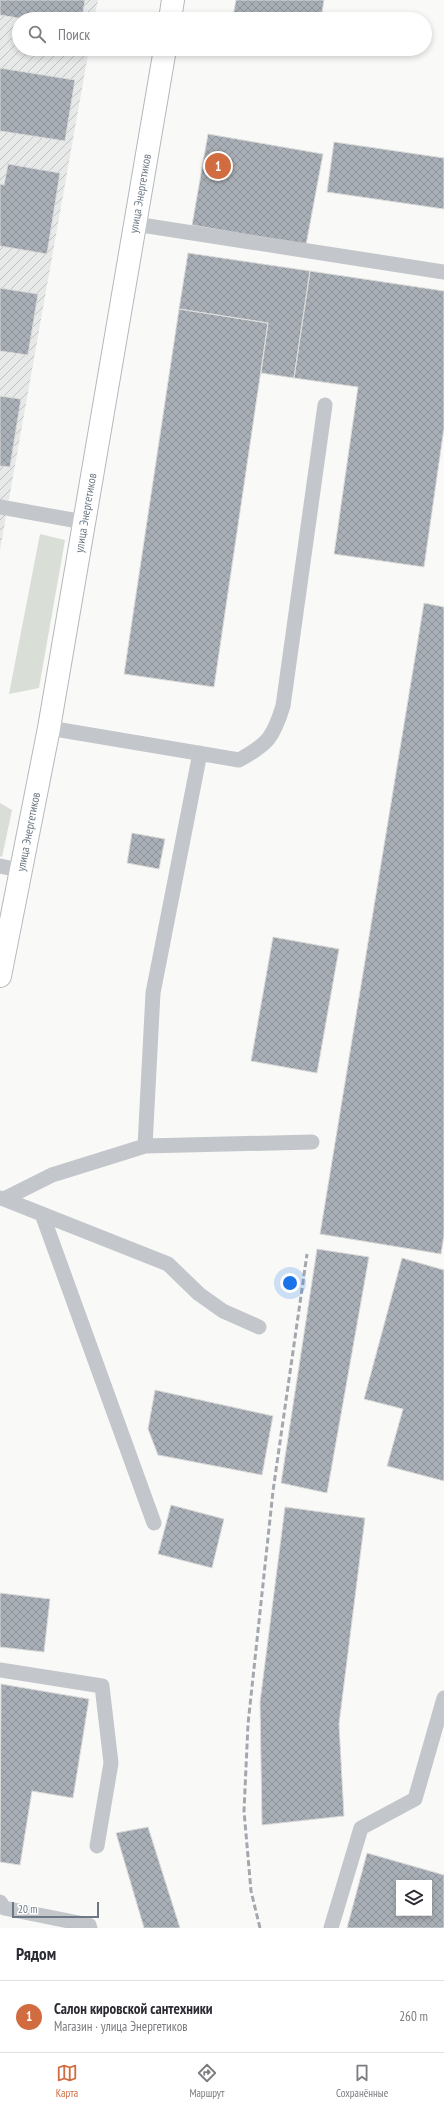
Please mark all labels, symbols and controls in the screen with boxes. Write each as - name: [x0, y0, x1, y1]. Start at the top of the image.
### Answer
- search box: [12, 12, 432, 56]
- icon: search: [26, 23, 48, 45]
- text: Поиск: [58, 25, 90, 44]
- pin: 1: [205, 151, 231, 181]
- street label: улица Энергетиков: [126, 152, 154, 234]
- street label: улица Энергетиков: [71, 472, 99, 554]
- street label: улица Энергетиков: [13, 791, 43, 873]
- your location: [280, 1273, 300, 1293]
- map controls: [396, 1880, 432, 1916]
- button: layers: [396, 1880, 432, 1916]
- scale bar: [12, 1900, 99, 1919]
- text: 20 m: [18, 1902, 37, 1916]
- text: Рядом: [16, 1943, 56, 1965]
- text: Салон кировской сантехники: [54, 1999, 213, 2018]
- text: 1: [26, 2008, 32, 2025]
- text: 260 m: [399, 2008, 428, 2025]
- text: Магазин · улица Энергетиков: [54, 2018, 188, 2035]
- tab: Карта: [56, 2062, 78, 2100]
- tab: Маршрут: [189, 2062, 225, 2100]
- tab: Сохранённые: [336, 2062, 388, 2100]

